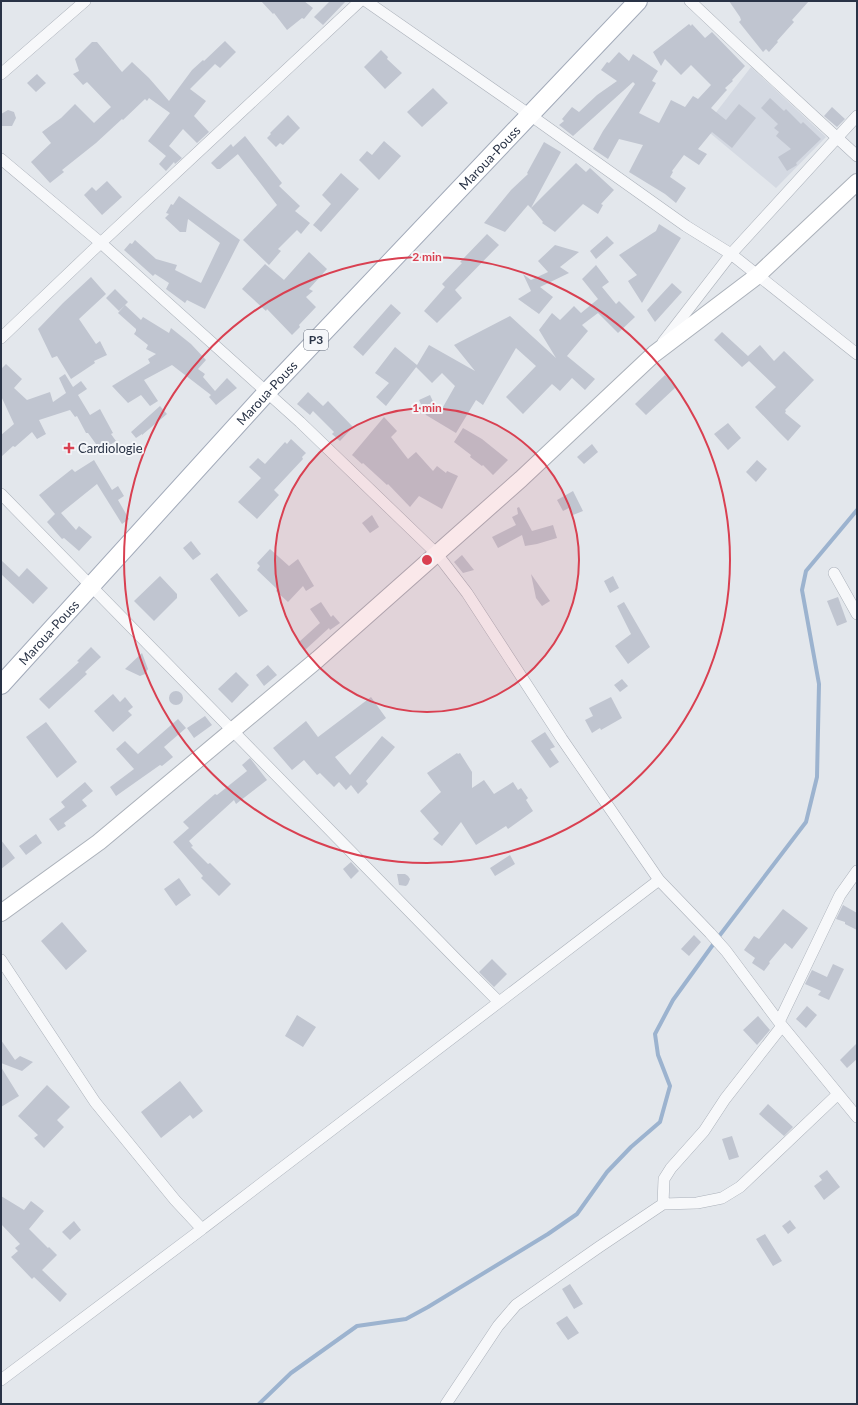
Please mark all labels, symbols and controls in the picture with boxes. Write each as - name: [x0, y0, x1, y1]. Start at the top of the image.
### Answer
- street label: Maroua-Pouss: [455, 122, 524, 193]
- text: 2 min: [412, 249, 442, 264]
- road number: P3: [304, 330, 328, 350]
- street label: Maroua-Pouss: [233, 357, 301, 428]
- text: 1 min: [412, 400, 442, 415]
- place label: Cardiologie: [78, 440, 143, 456]
- marker: Cardiologie: [63, 442, 75, 454]
- centre of rings: [420, 553, 434, 567]
- street label: Maroua-Pouss: [15, 596, 82, 668]

